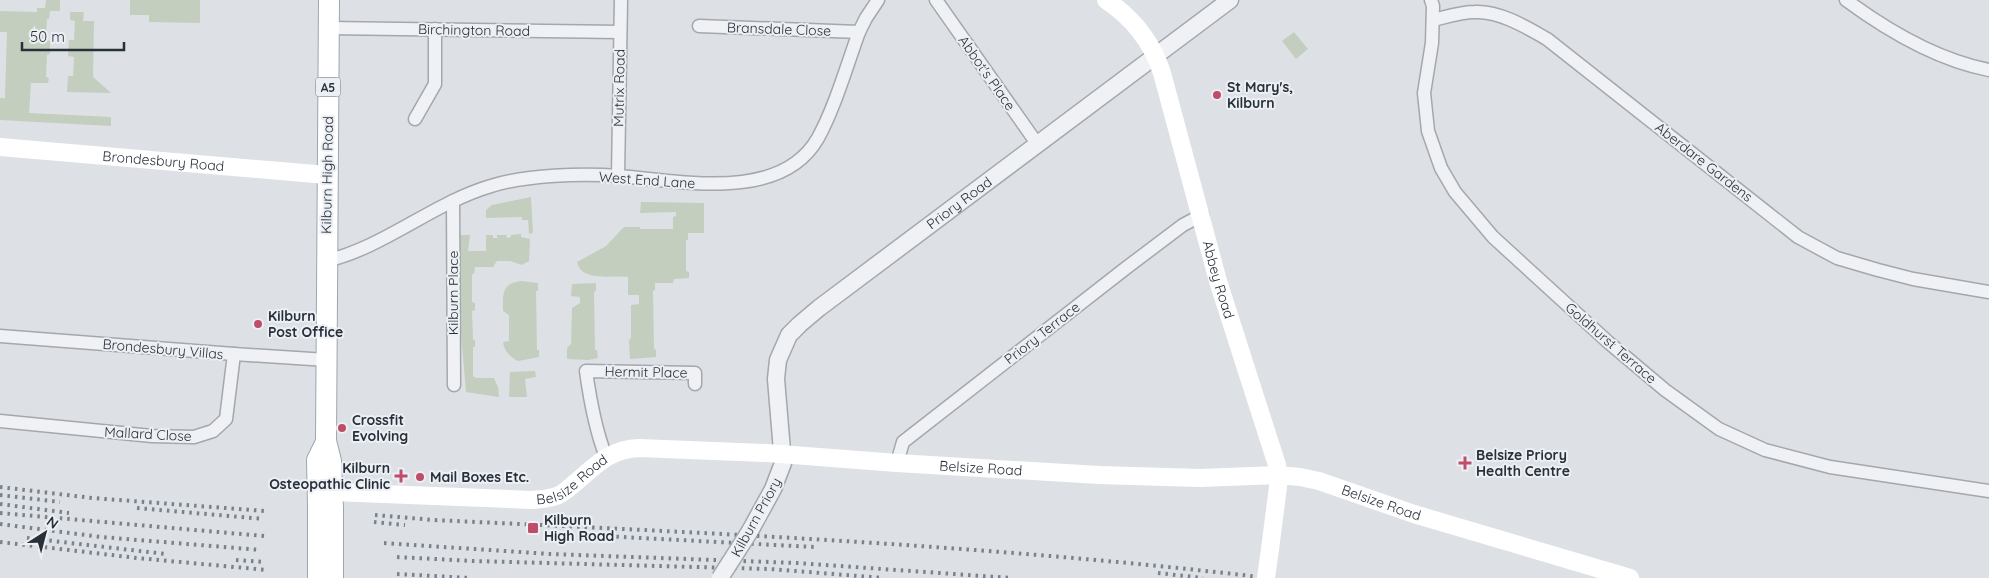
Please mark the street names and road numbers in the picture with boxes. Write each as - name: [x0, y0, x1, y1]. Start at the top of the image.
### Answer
- street label: Bransdale Close: [727, 18, 832, 40]
- street label: Birchington Road: [418, 20, 530, 40]
- street label: Abbot's Place: [955, 32, 1020, 114]
- street label: Mutrix Road: [609, 49, 629, 127]
- road number: A5: [316, 77, 340, 96]
- street label: Kilburn High Road: [317, 116, 337, 234]
- street label: Aberdare Gardens: [1652, 118, 1756, 206]
- street label: Brondesbury Road: [102, 147, 225, 175]
- street label: West End Lane: [598, 168, 696, 192]
- street label: Priory Road: [923, 173, 995, 233]
- street label: Abbey Road: [1199, 239, 1238, 321]
- street label: Kilburn Place: [444, 251, 462, 335]
- street label: Priory Terrace: [1000, 298, 1084, 368]
- street label: Goldhurst Terrace: [1562, 298, 1660, 388]
- street label: Brondesbury Villas: [102, 335, 224, 363]
- street label: Hermit Place: [604, 362, 688, 382]
- street label: Mallard Close: [104, 423, 192, 445]
- street label: Belsize Road: [535, 450, 611, 509]
- street label: Belsize Road: [939, 457, 1023, 479]
- street label: Kilburn Priory: [727, 474, 785, 560]
- street label: Belsize Road: [1339, 481, 1423, 525]

